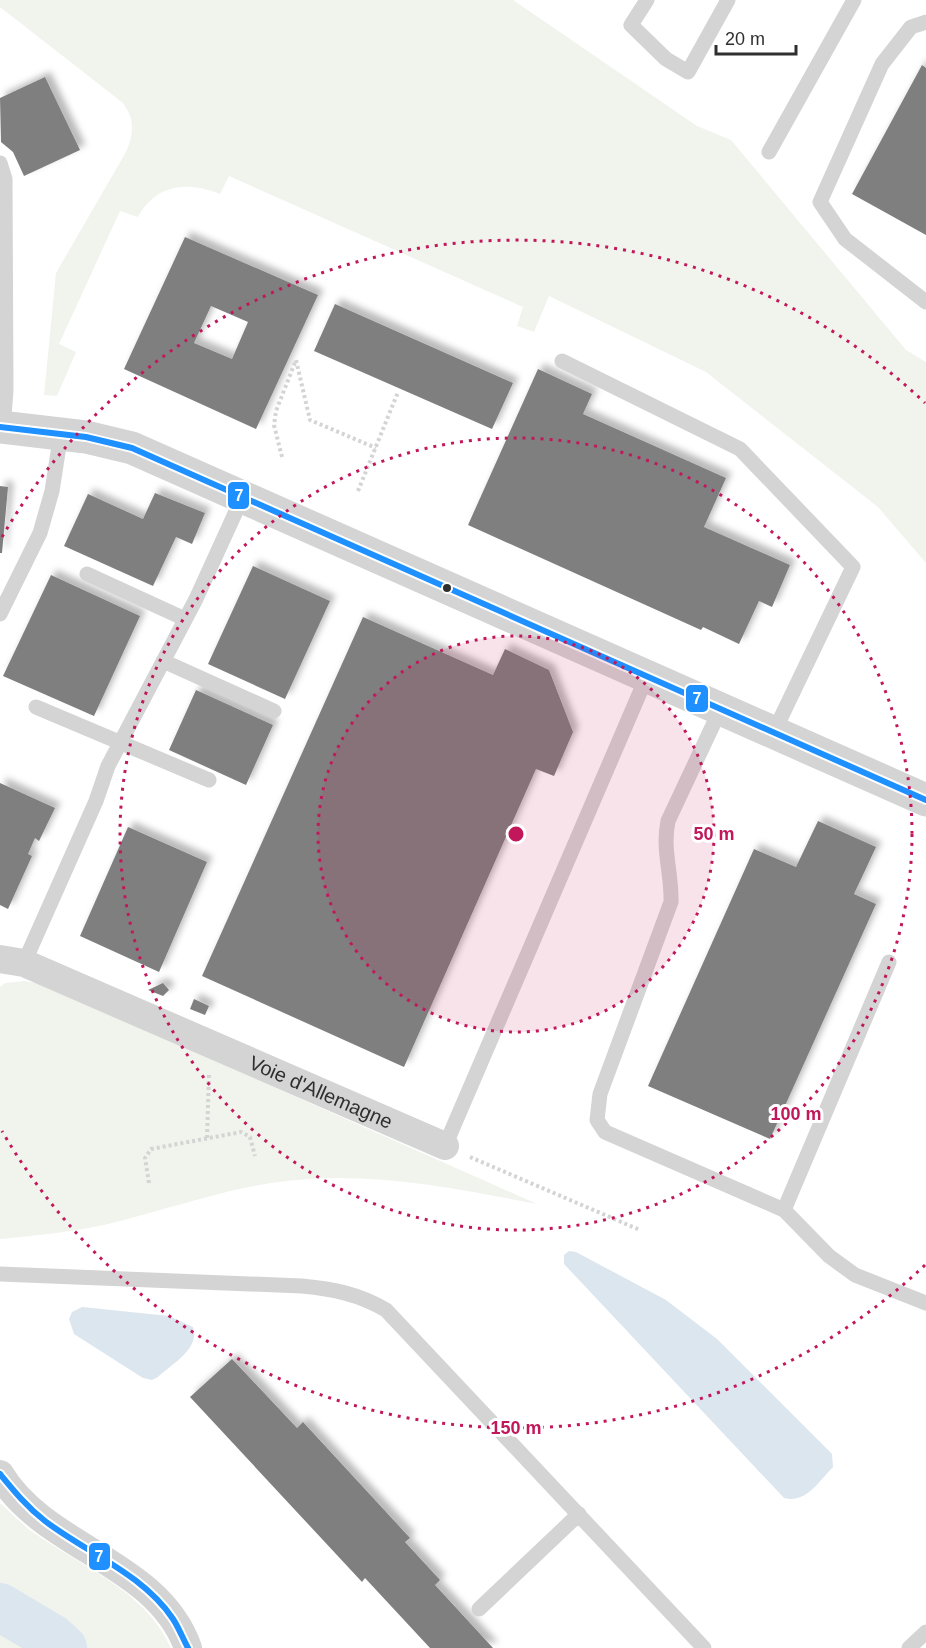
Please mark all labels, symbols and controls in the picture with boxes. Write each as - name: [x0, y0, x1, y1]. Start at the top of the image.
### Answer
- scale bar: [716, 18, 796, 56]
- text: 20 m: [725, 29, 765, 49]
- line badge: 7: [227, 481, 250, 510]
- text: 7: [235, 487, 244, 504]
- unlabelled marker: [441, 582, 453, 594]
- line badge: 7: [685, 684, 709, 713]
- text: 7: [693, 690, 702, 707]
- centre of rings: [506, 824, 526, 844]
- text: 50 m: [693, 824, 735, 844]
- street label: Voie d'Allemagne: [246, 1051, 396, 1133]
- text: 100 m: [770, 1104, 822, 1124]
- text: 150 m: [490, 1418, 542, 1438]
- line badge: 7: [88, 1542, 111, 1571]
- text: 7: [95, 1548, 104, 1565]

